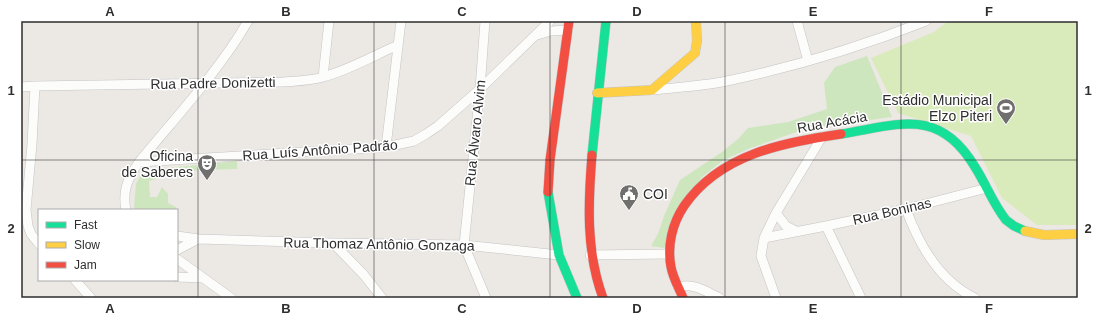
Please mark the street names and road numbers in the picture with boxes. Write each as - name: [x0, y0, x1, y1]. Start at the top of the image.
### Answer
- street label: Rua Padre Donizetti: [150, 74, 276, 92]
- street label: Rua Álvaro Alvim: [461, 79, 489, 187]
- street label: Rua Acácia: [796, 108, 868, 136]
- street label: Rua Luís Antônio Padrão: [242, 137, 398, 163]
- street label: Rua Boninas: [851, 194, 933, 228]
- street label: Rua Thomaz Antônio Gonzaga: [283, 234, 475, 254]

